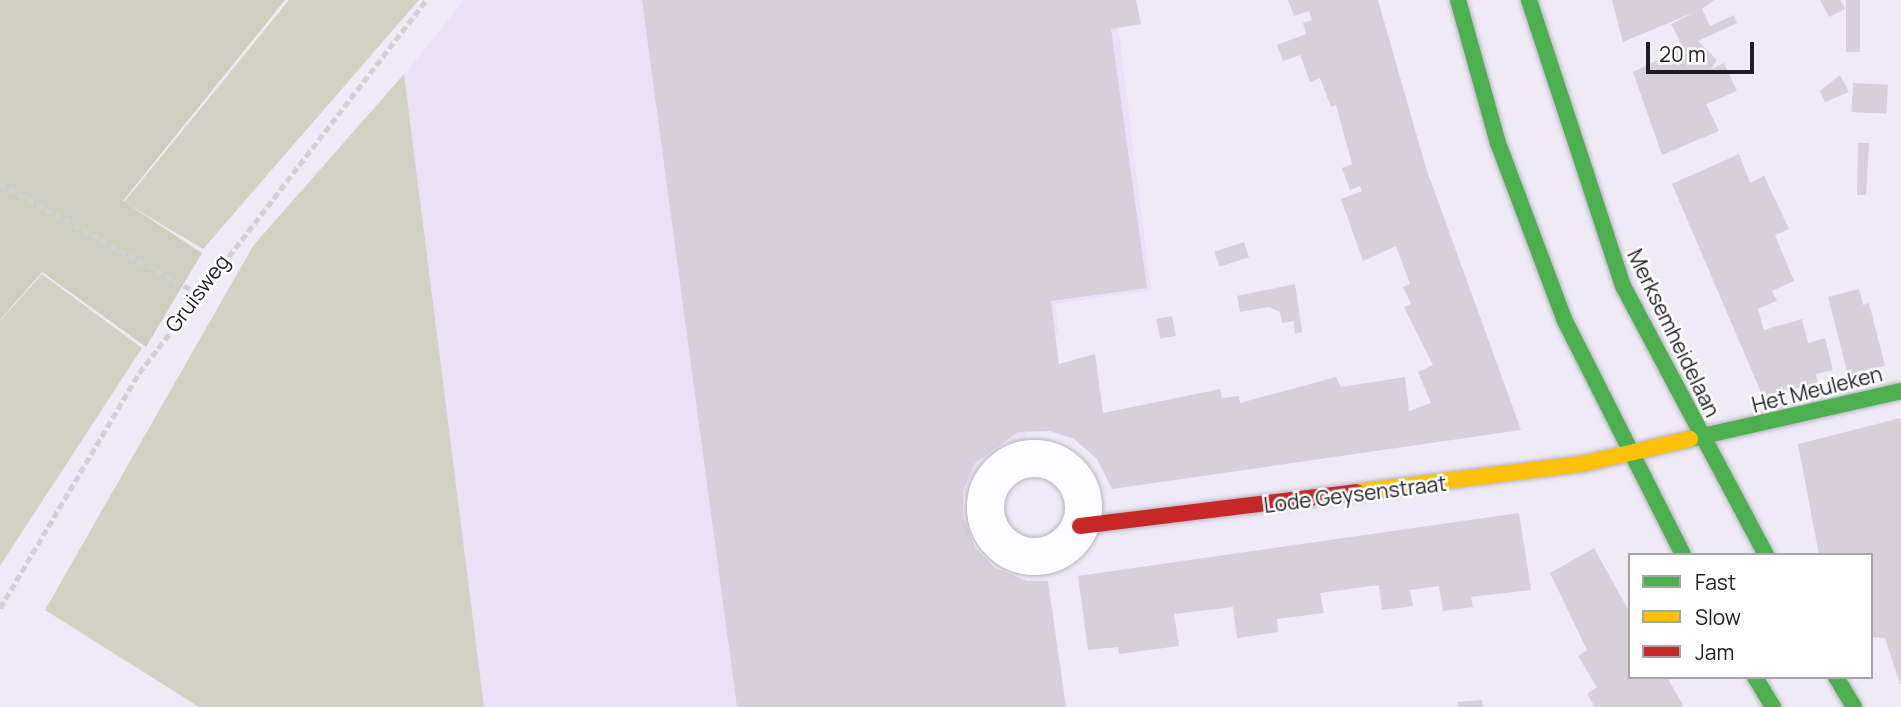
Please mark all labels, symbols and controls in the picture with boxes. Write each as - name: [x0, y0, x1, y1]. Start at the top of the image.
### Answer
- scale bar: [1649, 28, 1758, 72]
- text: 20 m: [1659, 40, 1706, 68]
- street label: Merksemheidelaan: [1622, 245, 1726, 421]
- street label: Gruisweg: [160, 249, 234, 337]
- street label: Het Meuleken: [1749, 361, 1885, 417]
- street label: Lode Geysenstraat: [1262, 470, 1448, 518]
- legend: [1628, 553, 1873, 679]
- text: Fast: [1695, 568, 1736, 596]
- text: Slow: [1695, 603, 1741, 631]
- text: Jam: [1695, 638, 1734, 666]

